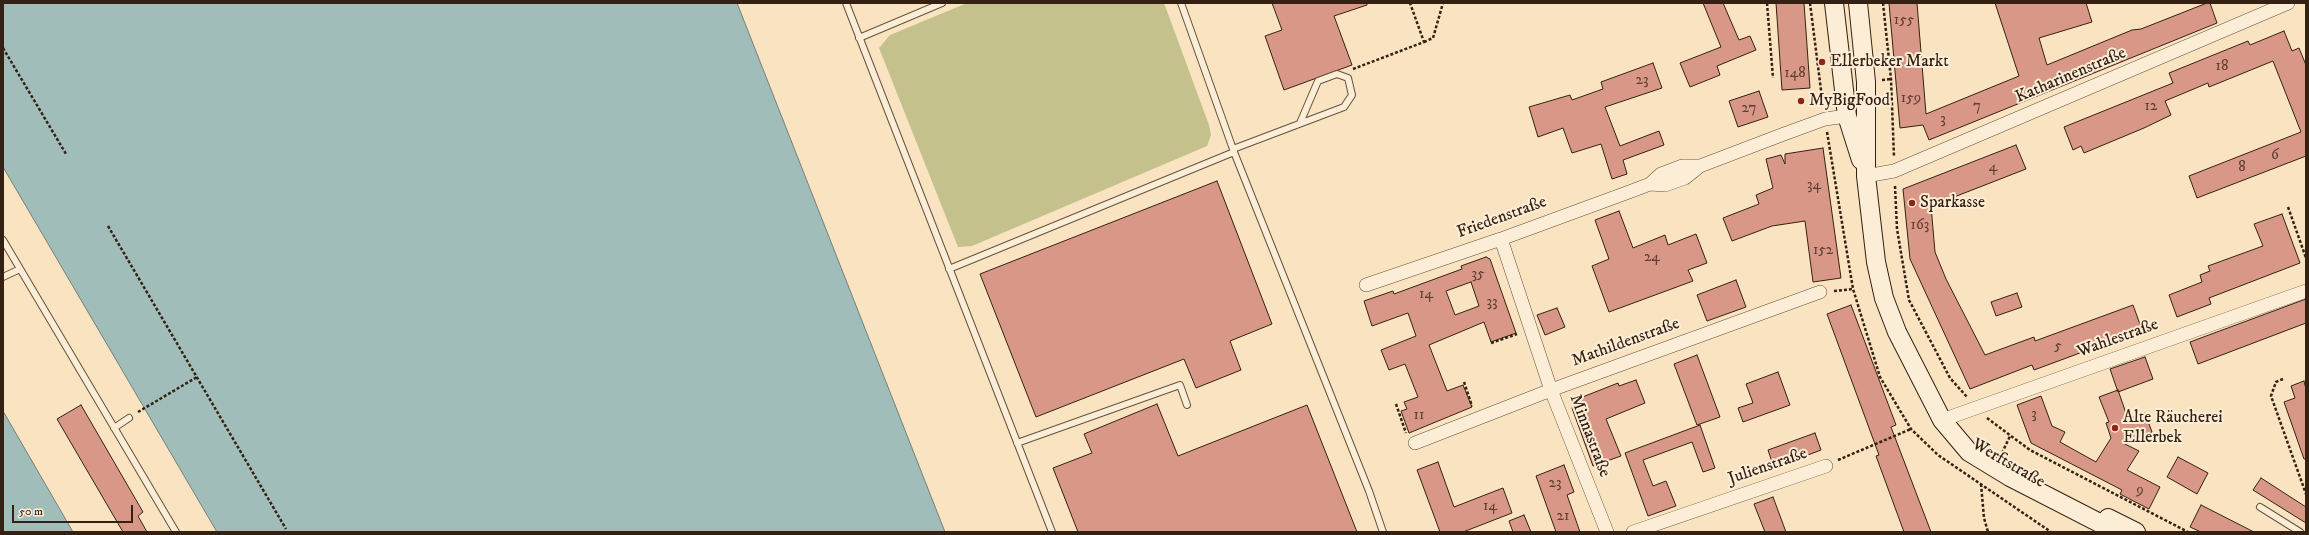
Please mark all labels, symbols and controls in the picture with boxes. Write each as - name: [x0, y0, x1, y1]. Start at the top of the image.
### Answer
- house number: 155: [1894, 12, 1914, 30]
- street label: Katharinenstraße: [2013, 44, 2129, 108]
- place label: Ellerbeker Markt: [1830, 52, 1949, 72]
- marker: Ellerbeker Markt: [1817, 57, 1827, 67]
- house number: 18: [2215, 58, 2229, 76]
- house number: 148: [1784, 65, 1806, 83]
- house number: 23: [1636, 72, 1648, 90]
- house number: 159: [1901, 90, 1921, 108]
- place label: MyBigFood: [1809, 91, 1890, 111]
- marker: MyBigFood: [1796, 96, 1806, 106]
- house number: 7: [1973, 98, 1981, 116]
- house number: 12: [2145, 98, 2157, 116]
- house number: 27: [1742, 100, 1756, 118]
- house number: 3: [1940, 111, 1946, 129]
- house number: 6: [2271, 147, 2279, 165]
- house number: 4: [1989, 159, 1997, 177]
- house number: 8: [2238, 159, 2246, 177]
- house number: 34: [1807, 177, 1821, 195]
- street label: Friedenstraße: [1454, 192, 1550, 244]
- place label: Sparkasse: [1920, 193, 1985, 213]
- marker: Sparkasse: [1907, 198, 1917, 208]
- house number: 163: [1911, 217, 1929, 235]
- house number: 152: [1813, 242, 1833, 260]
- house number: 24: [1644, 249, 1660, 267]
- house number: 35: [1471, 266, 1485, 284]
- house number: 14: [1419, 286, 1433, 304]
- house number: 33: [1486, 294, 1498, 312]
- street label: Mathildenstraße: [1569, 314, 1683, 372]
- street label: Wahlestraße: [2075, 315, 2161, 363]
- house number: 5: [2054, 338, 2062, 356]
- street label: Minnastraße: [1564, 392, 1614, 480]
- house number: 3: [2031, 406, 2037, 424]
- house number: 11: [1413, 407, 1425, 425]
- place label: Alte Räucherei Ellerbek: [2123, 408, 2223, 448]
- marker: Alte Räucherei Ellerbek: [2110, 423, 2120, 433]
- street label: Werftstraße: [1968, 435, 2048, 493]
- street label: Julienstraße: [1726, 444, 1810, 490]
- house number: 23: [1549, 475, 1561, 493]
- house number: 9: [2136, 482, 2144, 500]
- scale bar: [14, 497, 135, 523]
- house number: 14: [1483, 498, 1497, 516]
- text: 50 m: [19, 504, 43, 519]
- house number: 21: [1557, 508, 1569, 526]

